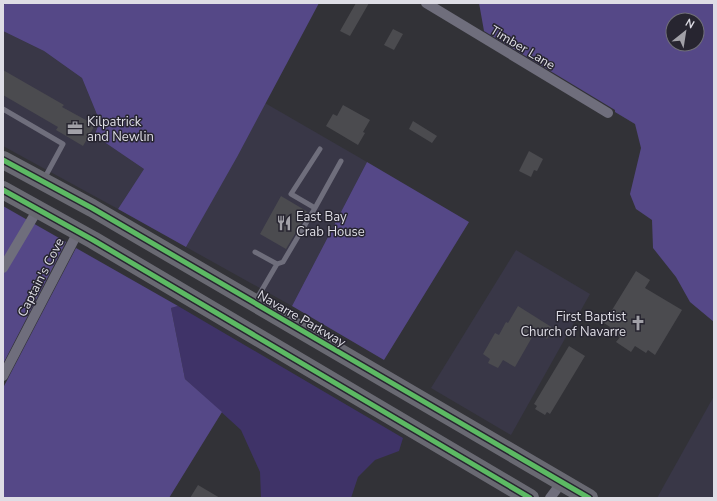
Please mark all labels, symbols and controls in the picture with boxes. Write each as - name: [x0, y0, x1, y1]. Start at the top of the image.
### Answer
- north arrow: [665, 12, 705, 52]
- text: N: [682, 15, 697, 32]
- street label: Timber Lane: [487, 21, 558, 74]
- place label: Kilpatrick and Newlin: [87, 113, 154, 146]
- office icon: Kilpatrick and Newlin: [66, 119, 84, 137]
- place label: East Bay Crab House: [296, 208, 365, 241]
- restaurant icon: East Bay Crab House: [275, 214, 293, 232]
- street label: Captain's Cove: [13, 235, 69, 320]
- street label: Navarre Parkway: [254, 286, 349, 352]
- place label: First Baptist Church of Navarre: [520, 308, 626, 341]
- church icon: First Baptist Church of Navarre: [629, 314, 647, 332]

